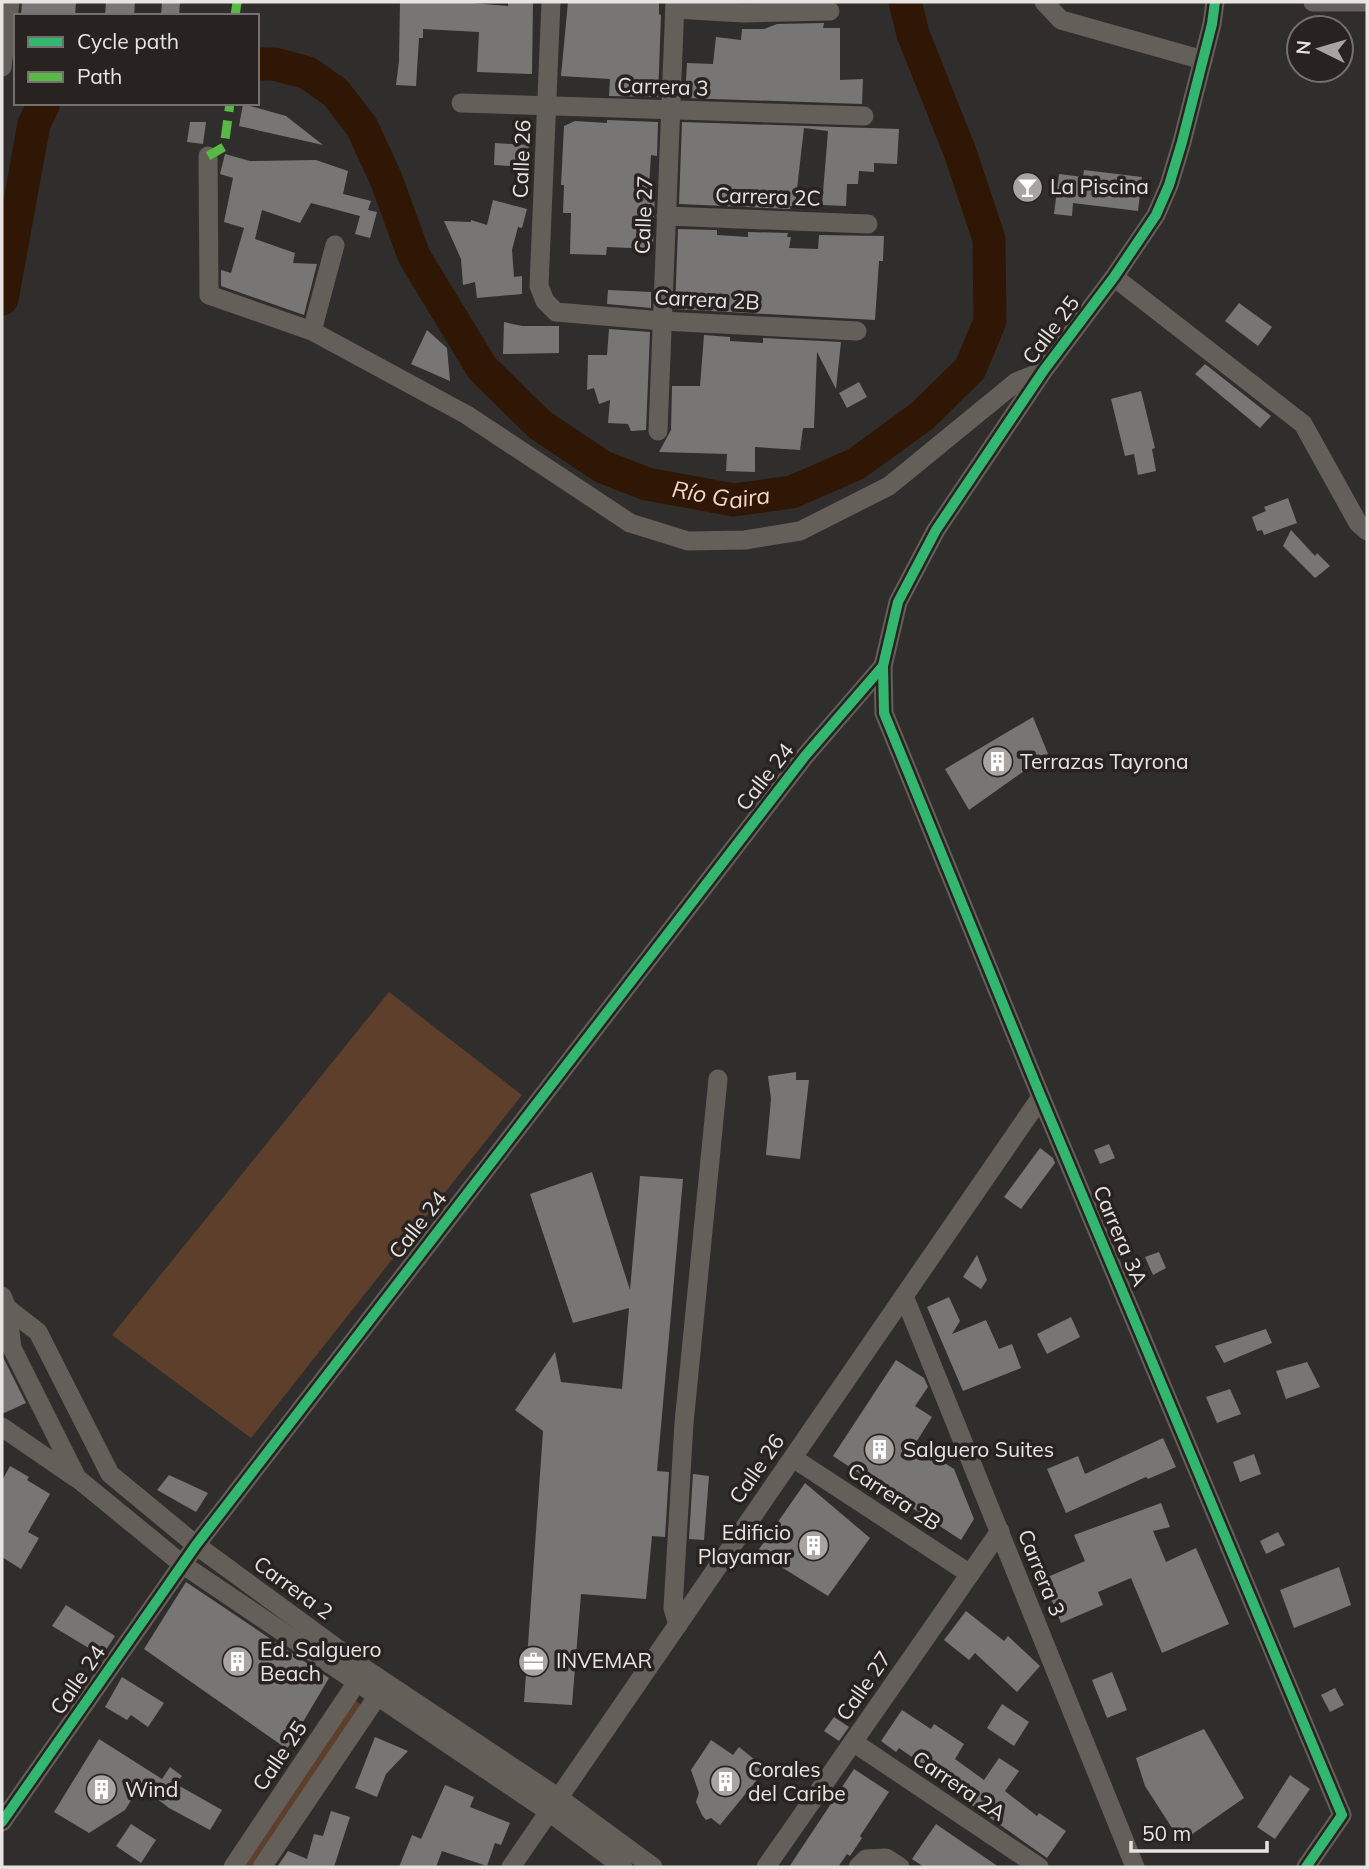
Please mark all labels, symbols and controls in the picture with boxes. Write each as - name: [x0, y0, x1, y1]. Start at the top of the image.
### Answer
- legend: [14, 14, 259, 105]
- north arrow: [1285, 14, 1355, 84]
- text: Cycle path: [77, 28, 179, 54]
- text: N: [1290, 39, 1316, 56]
- text: Path: [77, 63, 122, 89]
- street label: Carrera 3: [617, 71, 709, 101]
- street label: Calle 26: [507, 119, 535, 199]
- bar icon: La Piscina: [1010, 170, 1044, 204]
- place label: La Piscina: [1050, 173, 1149, 199]
- street label: Calle 27: [629, 175, 657, 255]
- street label: Carrera 2C: [715, 181, 821, 211]
- street label: Carrera 2B: [654, 283, 760, 315]
- street label: Calle 25: [1016, 290, 1084, 369]
- water label: Río Gaira: [670, 474, 772, 515]
- street label: Calle 24: [730, 737, 799, 815]
- building icon: Terrazas Tayrona: [980, 745, 1014, 779]
- place label: Terrazas Tayrona: [1020, 748, 1189, 774]
- street label: Carrera 3A: [1088, 1181, 1154, 1290]
- street label: Calle 24: [383, 1185, 452, 1263]
- street label: Calle 26: [723, 1429, 789, 1508]
- building icon: Salguero Suites: [863, 1433, 897, 1467]
- place label: Salguero Suites: [903, 1436, 1054, 1462]
- street label: Carrera 2B: [843, 1456, 946, 1536]
- place label: Edificio Playamar: [698, 1519, 791, 1569]
- street label: Carrera 3: [1013, 1525, 1071, 1620]
- building icon: Edificio Playamar: [797, 1528, 831, 1562]
- street label: Carrera 2: [249, 1550, 338, 1625]
- place label: Ed. Salguero Beach: [260, 1636, 382, 1686]
- street label: Calle 24: [44, 1639, 111, 1719]
- office icon: INVEMAR: [516, 1644, 550, 1678]
- building icon: Ed. Salguero Beach: [220, 1645, 254, 1679]
- street label: Calle 27: [830, 1646, 896, 1725]
- place label: INVEMAR: [556, 1647, 652, 1673]
- street label: Calle 25: [246, 1716, 312, 1795]
- street label: Carrera 2A: [908, 1745, 1012, 1826]
- place label: Corales del Caribe: [748, 1756, 846, 1806]
- building icon: Corales del Caribe: [708, 1765, 742, 1799]
- building icon: Wind: [85, 1773, 119, 1807]
- place label: Wind: [125, 1776, 178, 1802]
- scale bar: [1131, 1810, 1268, 1854]
- text: 50 m: [1142, 1820, 1191, 1846]

